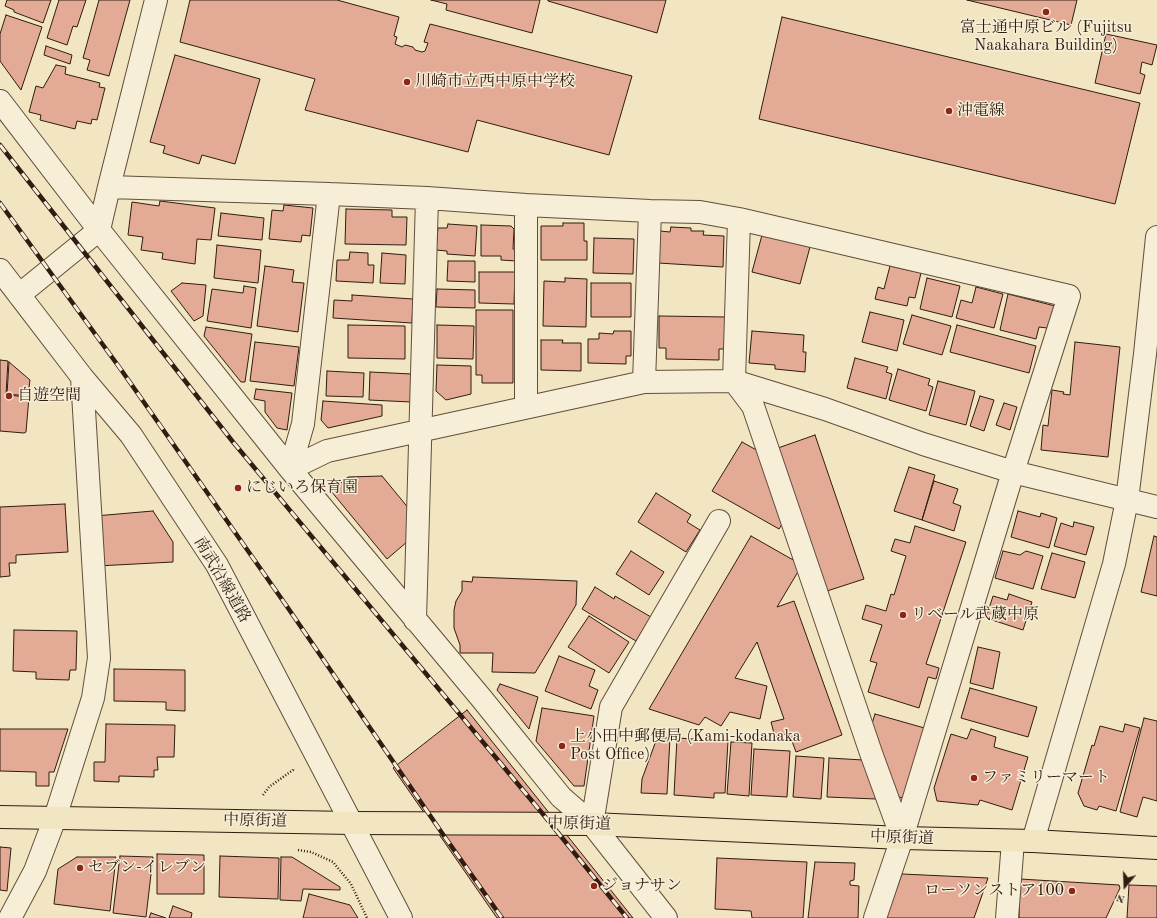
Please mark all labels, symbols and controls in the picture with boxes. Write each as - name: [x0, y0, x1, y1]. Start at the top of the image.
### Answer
- marker: 富士通中原ビル (Fujitsu Naakahara Building): [1041, 7, 1051, 17]
- place label: 富士通中原ビル (Fujitsu Naakahara Building): [960, 18, 1132, 56]
- place label: 川崎市立西中原中学校: [415, 72, 575, 92]
- marker: 川崎市立西中原中学校: [402, 77, 412, 87]
- place label: 沖電線: [957, 101, 1005, 121]
- marker: 沖電線: [944, 106, 954, 116]
- place label: 自遊空間: [17, 386, 81, 406]
- marker: 自遊空間: [4, 391, 14, 401]
- place label: にじいろ保育園: [246, 478, 358, 498]
- marker: にじいろ保育園: [233, 483, 243, 493]
- street label: 南武沿線道路: [190, 534, 254, 626]
- place label: リベール武蔵中原: [911, 605, 1039, 625]
- marker: リベール武蔵中原: [898, 610, 908, 620]
- place label: 上小田中郵便局 (Kami-kodanaka Post Office): [570, 727, 801, 765]
- marker: 上小田中郵便局 (Kami-kodanaka Post Office): [557, 741, 567, 751]
- place label: ファミリーマート: [982, 768, 1110, 788]
- marker: ファミリーマート: [969, 773, 979, 783]
- street label: 中原街道: [223, 811, 287, 831]
- street label: 中原街道: [547, 814, 611, 834]
- street label: 中原街道: [870, 827, 934, 849]
- place label: セブン-イレブン: [88, 858, 206, 878]
- marker: セブン-イレブン: [75, 863, 85, 873]
- north arrow: [1105, 866, 1145, 906]
- place label: ジョナサン: [602, 876, 682, 896]
- marker: ジョナサン: [589, 881, 599, 891]
- place label: ローソンストア100: [924, 881, 1064, 901]
- marker: ローソンストア100: [1067, 886, 1077, 896]
- text: N: [1115, 891, 1127, 904]

